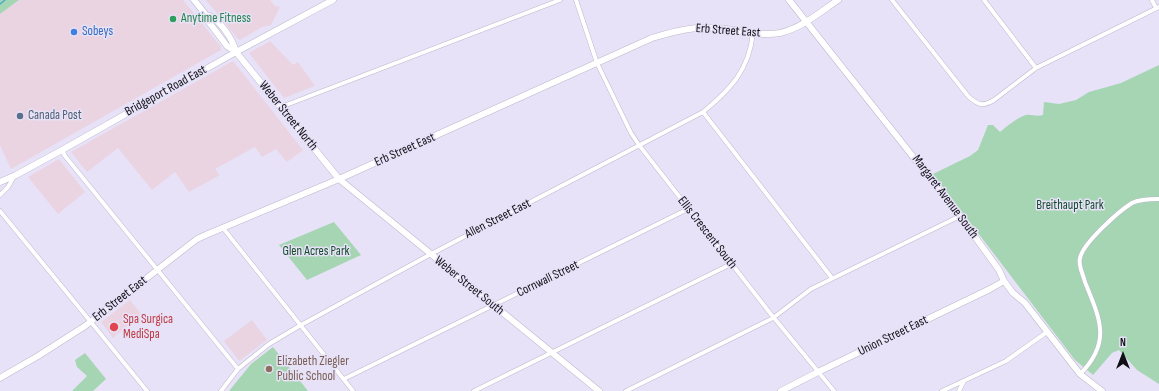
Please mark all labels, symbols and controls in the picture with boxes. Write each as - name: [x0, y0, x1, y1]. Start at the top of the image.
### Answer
- place label: Anytime Fitness: [181, 11, 251, 27]
- marker: Anytime Fitness: [168, 14, 178, 24]
- street label: Erb Street East: [695, 21, 761, 41]
- place label: Sobeys: [82, 24, 113, 40]
- marker: Sobeys: [69, 27, 79, 37]
- street label: Bridgeport Road East: [122, 62, 210, 120]
- street label: Weber Street North: [255, 78, 321, 154]
- place label: Canada Post: [28, 108, 82, 124]
- marker: Canada Post: [15, 111, 25, 121]
- street label: Erb Street East: [372, 130, 438, 170]
- street label: Margaret Avenue South: [908, 152, 982, 242]
- street label: Ellis Crescent South: [674, 194, 740, 272]
- street label: Allen Street East: [463, 196, 533, 242]
- park label: Breithaupt Park: [1036, 198, 1104, 214]
- park label: Glen Acres Park: [282, 244, 350, 260]
- street label: Weber Street South: [431, 253, 507, 319]
- street label: Cornwall Street: [514, 257, 582, 301]
- street label: Erb Street East: [90, 273, 150, 325]
- place label: Spa Surgica MediSpa: [123, 312, 173, 343]
- street label: Union Street East: [856, 312, 930, 360]
- marker: Spa Surgica MediSpa: [108, 321, 120, 333]
- north arrow: [1103, 335, 1143, 375]
- text: N: [1120, 336, 1126, 349]
- place label: Elizabeth Ziegler Public School: [277, 354, 349, 385]
- marker: Elizabeth Ziegler Public School: [264, 364, 274, 374]

